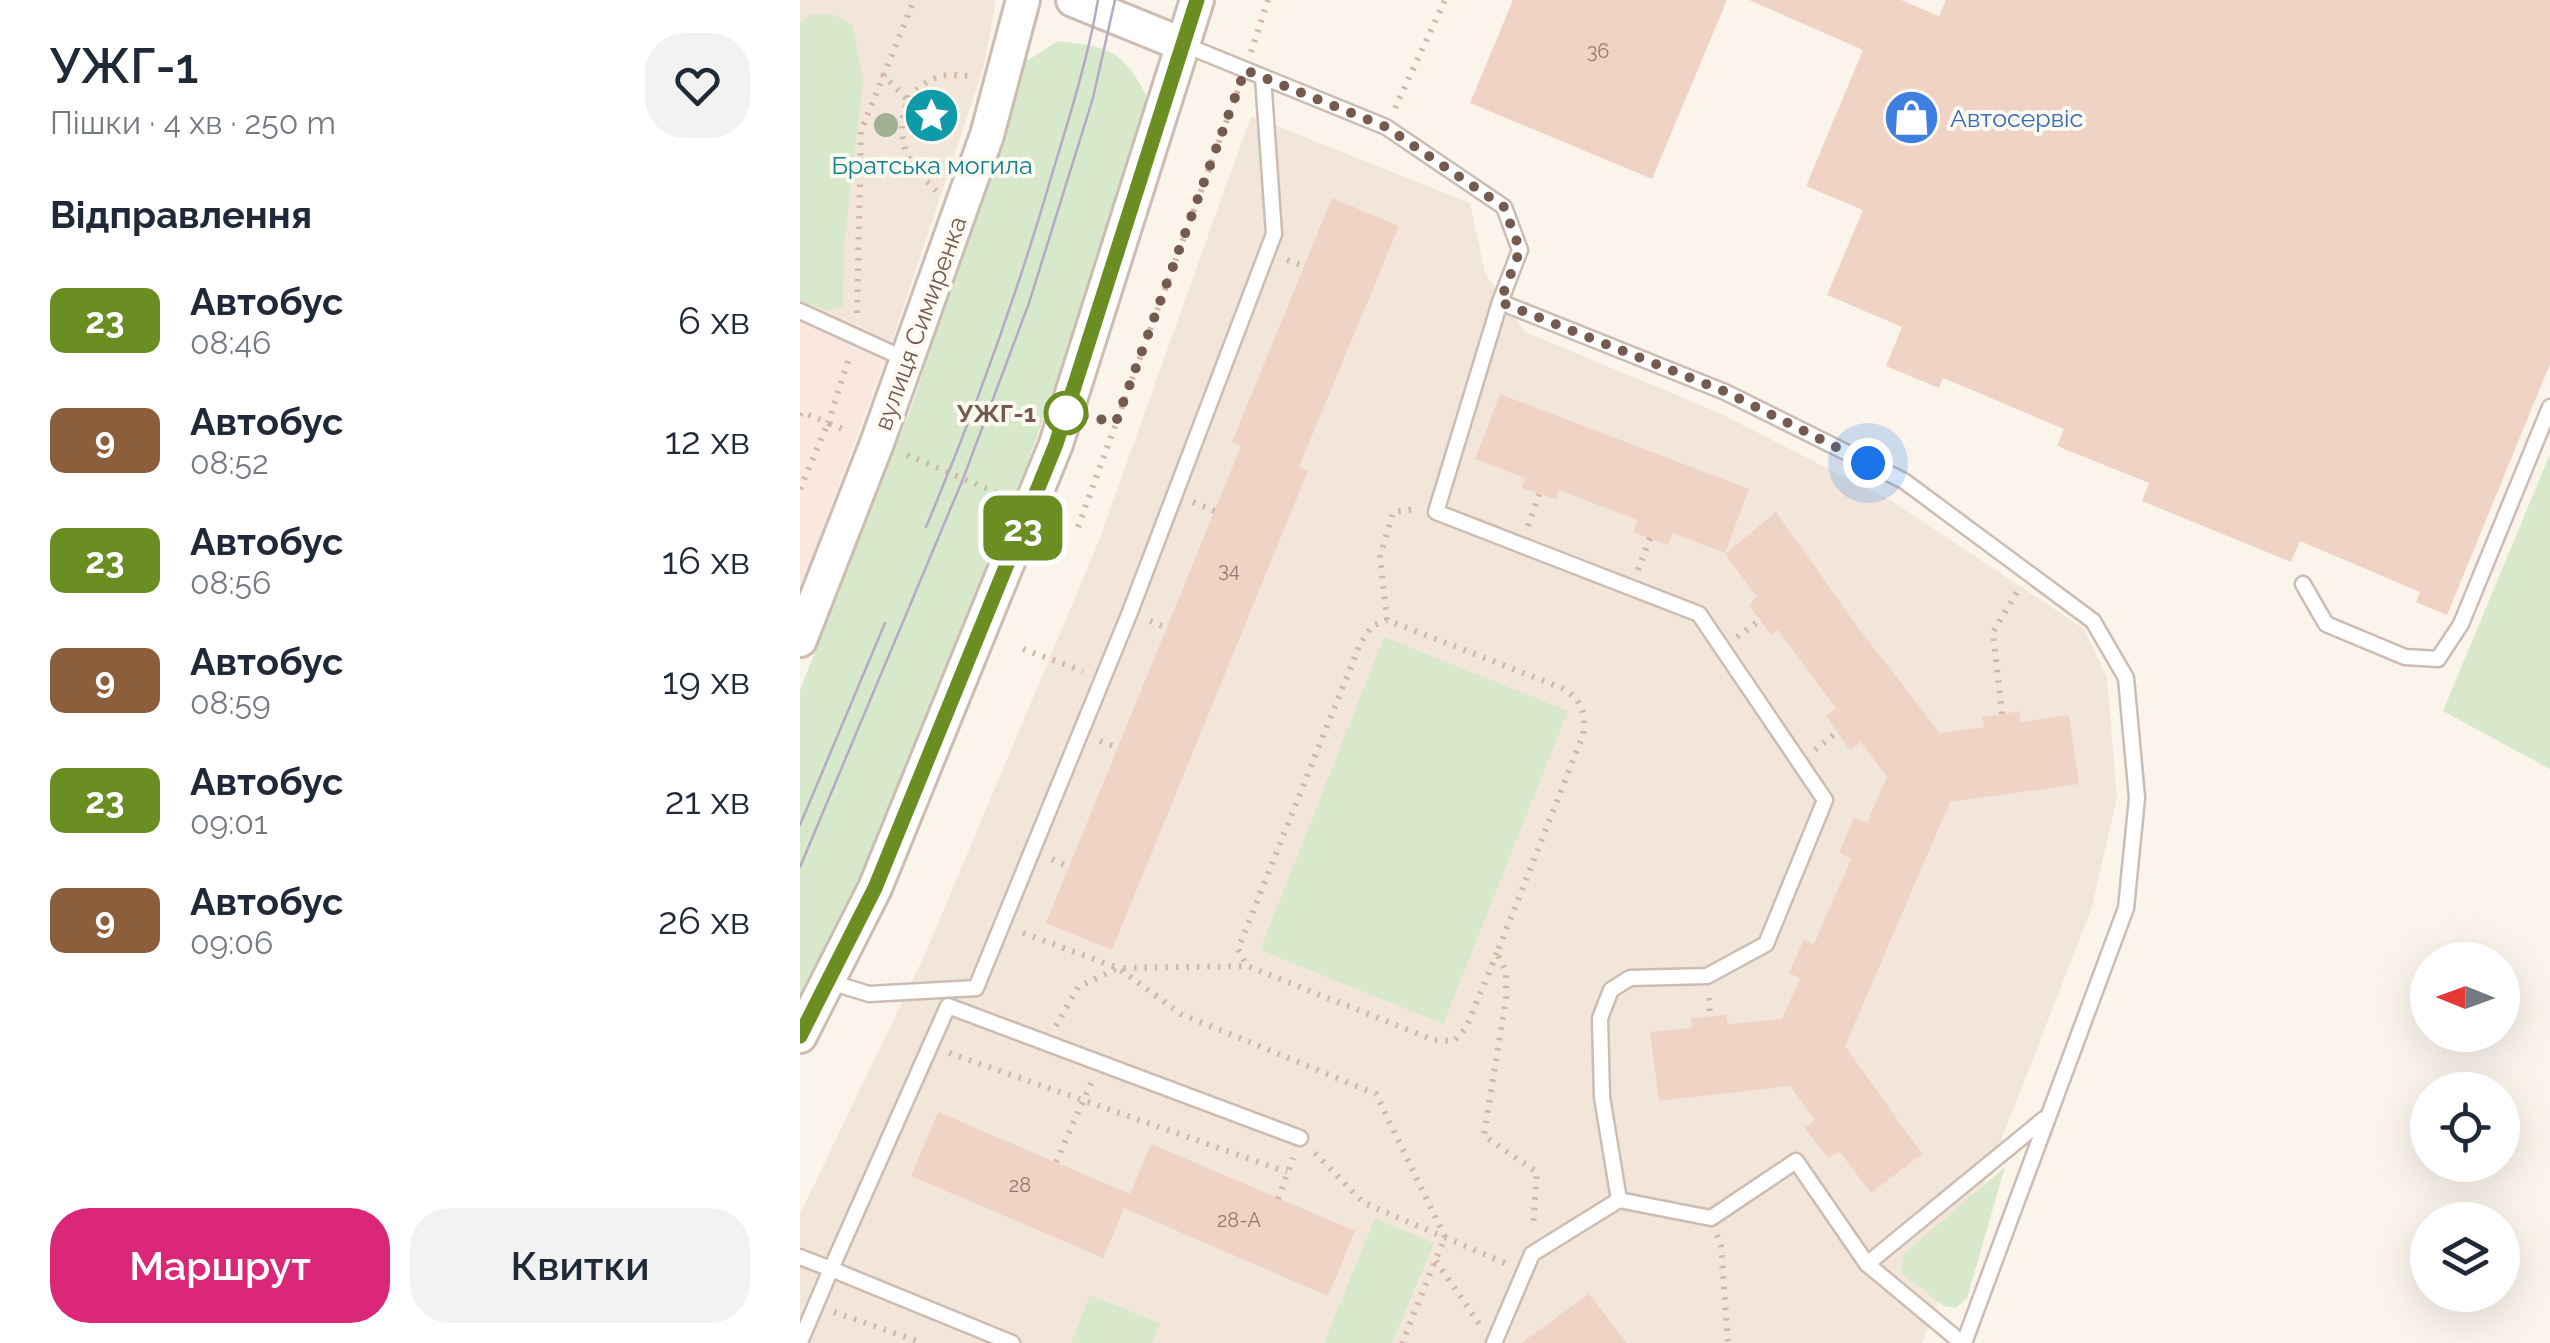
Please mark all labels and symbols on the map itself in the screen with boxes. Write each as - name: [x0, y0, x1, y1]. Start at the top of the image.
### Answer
- house number: 36: [1587, 39, 1609, 63]
- place icon: Братська могила: [902, 86, 962, 146]
- shop icon: Автосервіс: [1881, 88, 1941, 148]
- place label: Автосервіс: [1950, 103, 2083, 133]
- place label: Братська могила: [831, 150, 1033, 180]
- street label: вулиця Симиренка: [867, 212, 973, 434]
- marker: УЖГ-1: [1045, 392, 1087, 434]
- place label: УЖГ-1: [956, 398, 1036, 428]
- your location: [1843, 438, 1893, 488]
- line badge: 23: [978, 496, 1068, 560]
- house number: 34: [1218, 558, 1240, 582]
- north arrow: [2410, 942, 2520, 1052]
- house number: 28: [1009, 1173, 1031, 1197]
- house number: 28-А: [1217, 1208, 1262, 1232]

